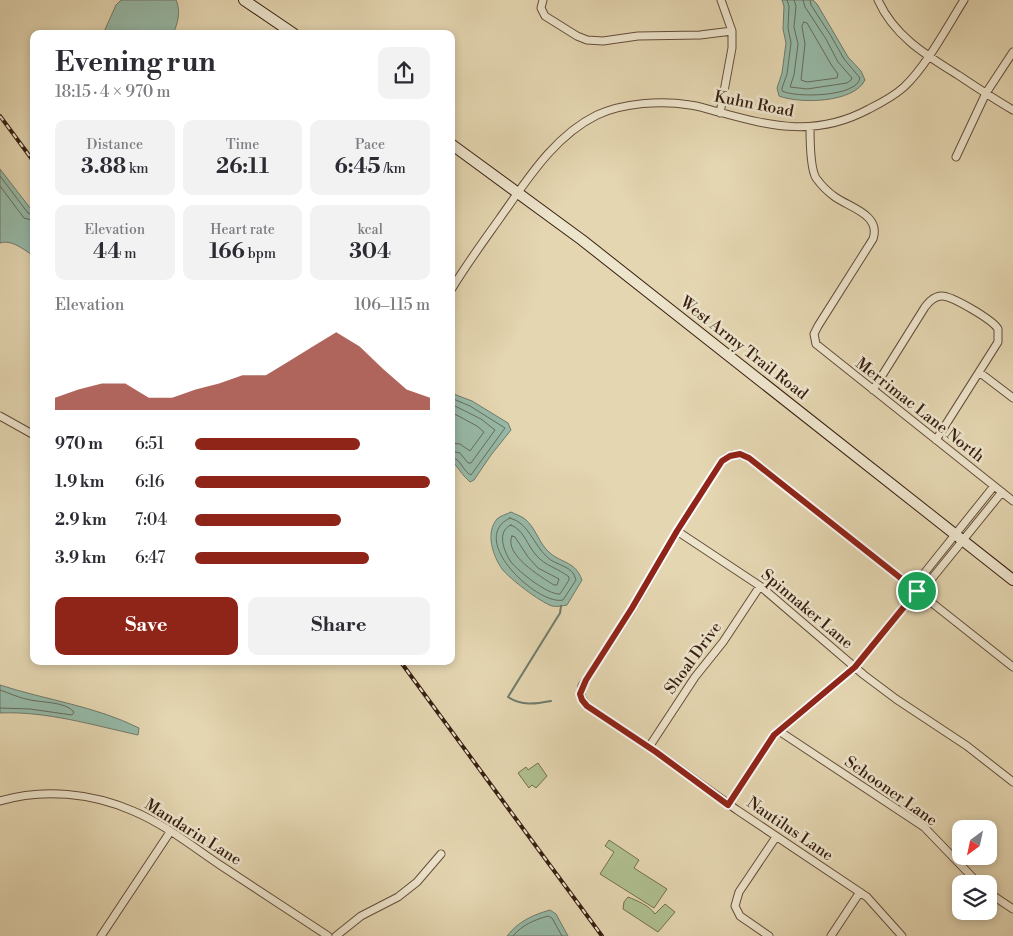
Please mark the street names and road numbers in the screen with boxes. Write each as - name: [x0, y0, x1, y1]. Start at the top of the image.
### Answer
- street label: Kuhn Road: [713, 87, 795, 121]
- street label: West Army Trail Road: [675, 291, 812, 404]
- street label: Merrimac Lane North: [851, 353, 989, 467]
- street label: Spinnaker Lane: [757, 565, 857, 653]
- street label: Shoal Drive: [660, 618, 726, 698]
- street label: Schooner Lane: [841, 752, 941, 830]
- street label: Nautilus Lane: [743, 793, 837, 865]
- street label: Mandarin Lane: [141, 794, 245, 870]

